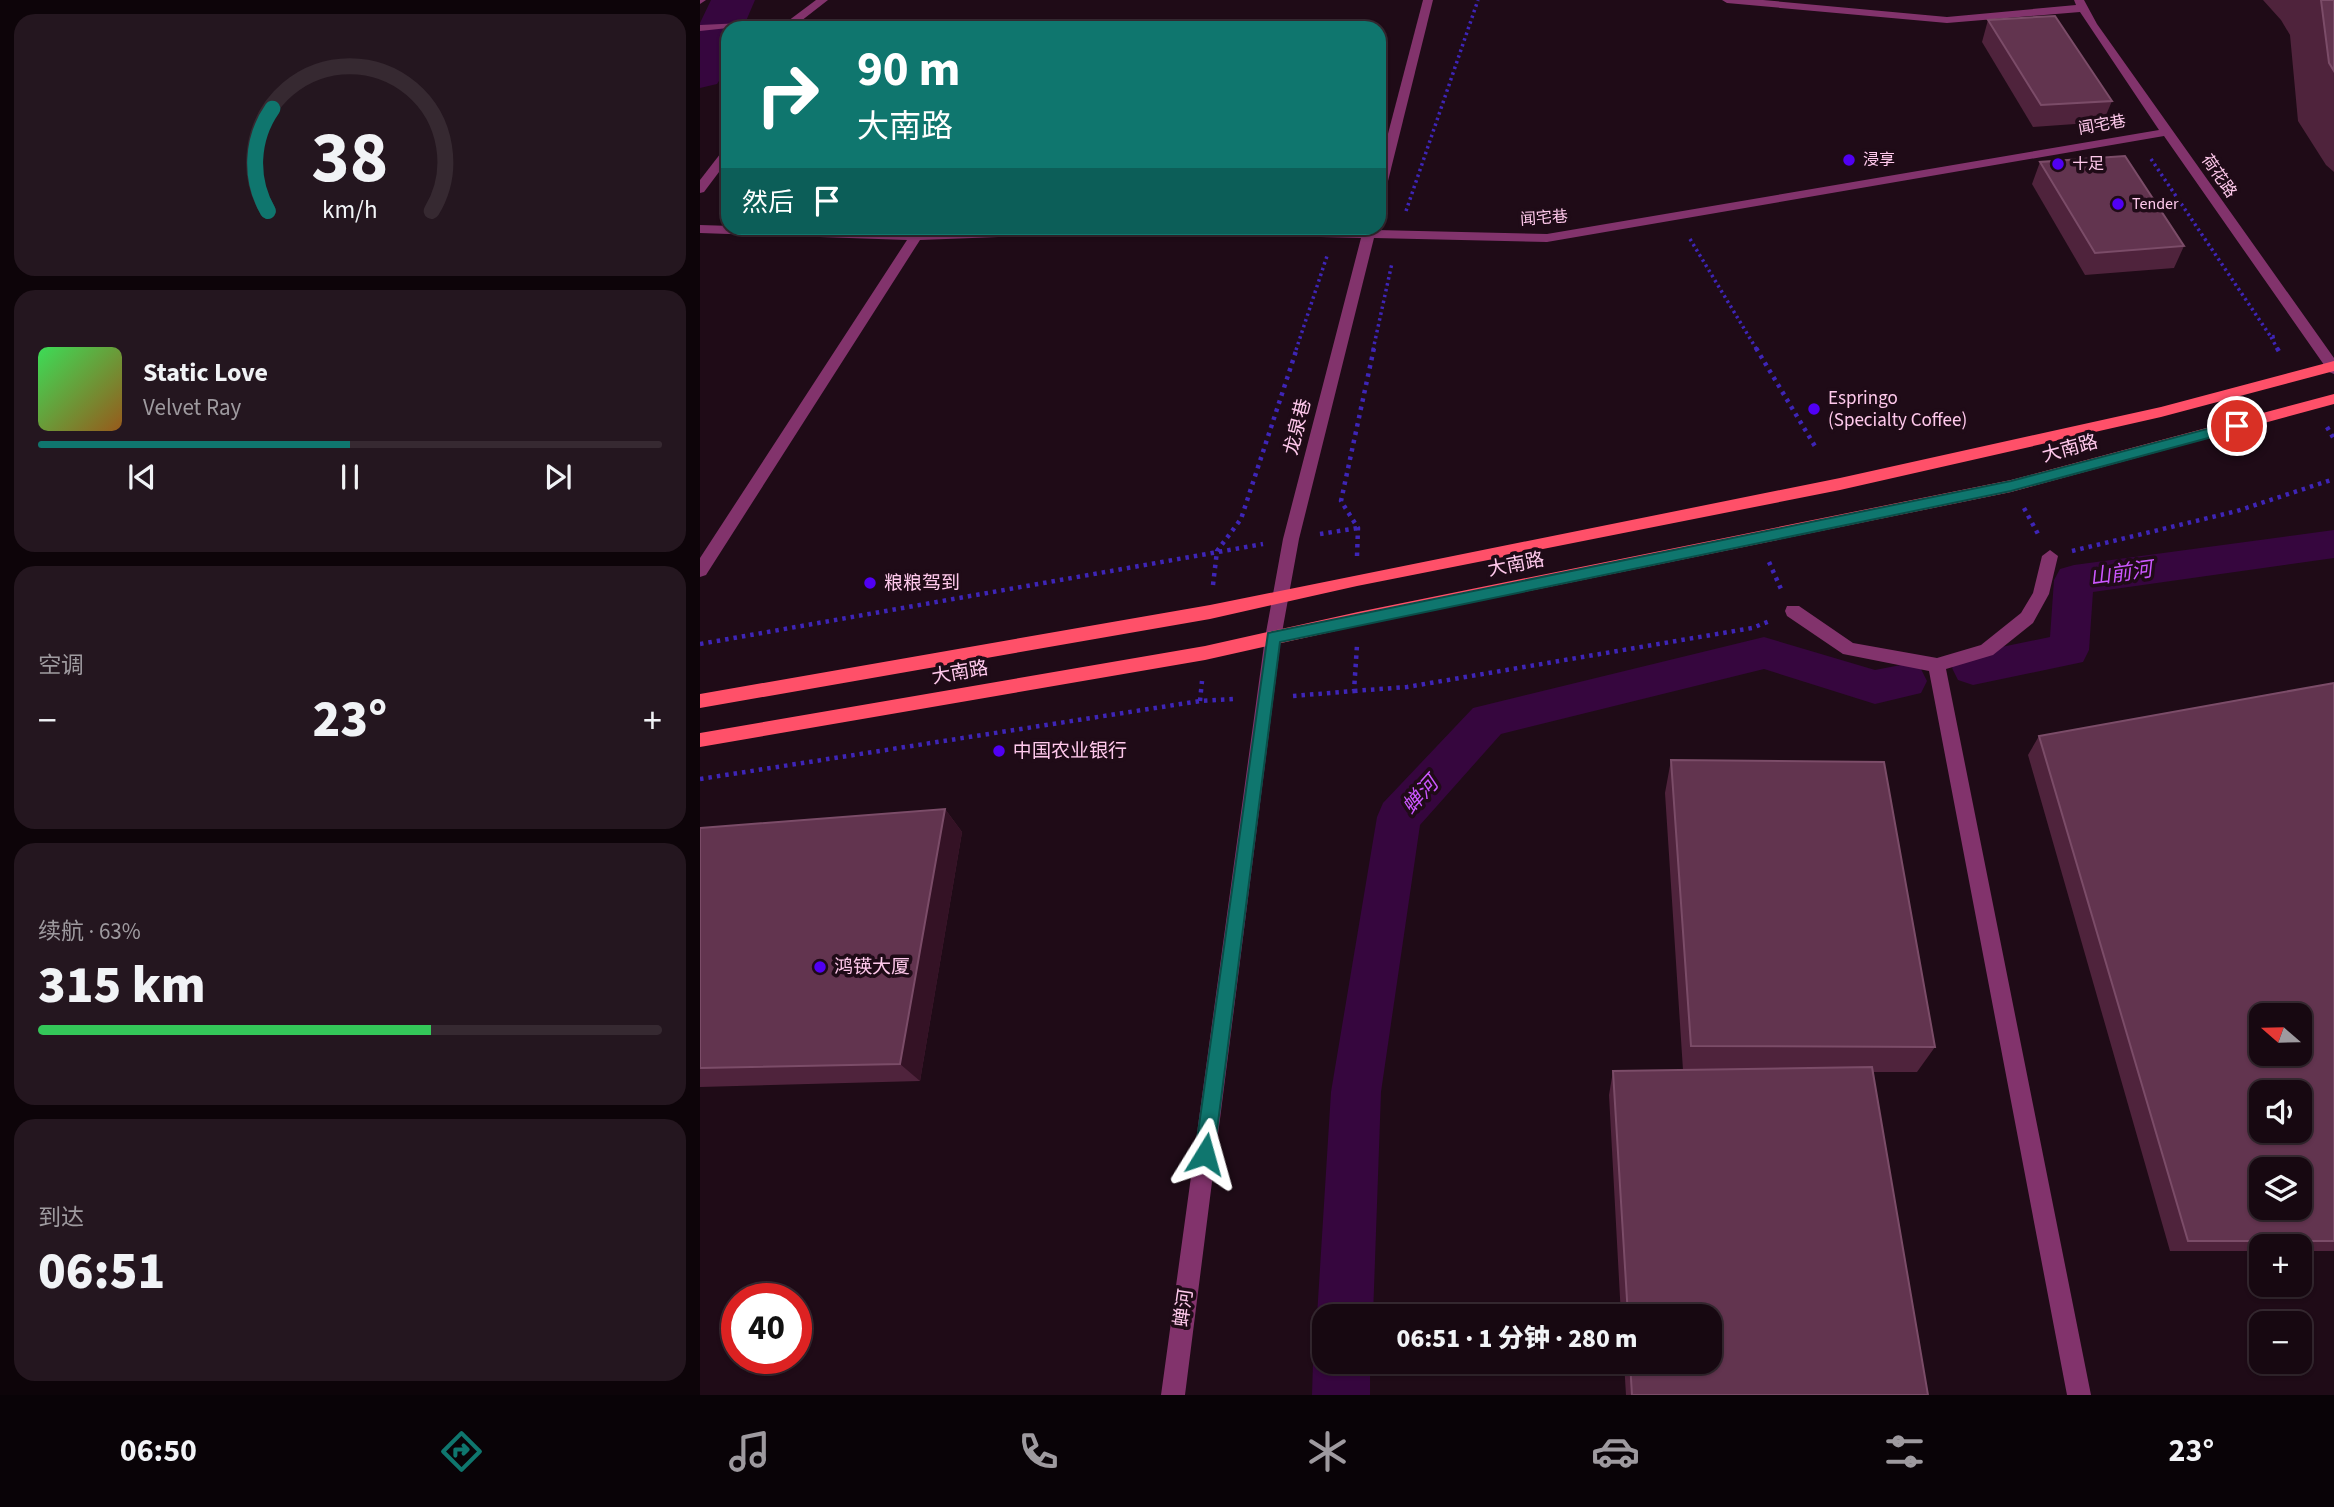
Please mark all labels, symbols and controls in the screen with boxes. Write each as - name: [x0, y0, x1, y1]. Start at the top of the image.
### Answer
- text: 90 m: [857, 35, 961, 105]
- icon: right: [742, 49, 833, 140]
- text: 大南路: [857, 104, 953, 150]
- text: 38: [312, 106, 388, 210]
- street label: 闻宅巷: [2076, 110, 2128, 140]
- place label: 浸享: [1863, 149, 1895, 171]
- street label: 荷花路: [2196, 150, 2242, 202]
- marker: 浸享: [1841, 152, 1857, 168]
- place label: 十足: [2072, 153, 2104, 175]
- marker: 十足: [2050, 156, 2066, 172]
- icon: arrive: [808, 182, 846, 220]
- text: 然后: [742, 184, 794, 221]
- text: km/h: [322, 192, 378, 228]
- place label: Tender: [2132, 193, 2179, 215]
- marker: Tender: [2110, 196, 2126, 212]
- street label: 闻宅巷: [1519, 205, 1569, 231]
- text: Static Love: [143, 354, 268, 391]
- place label: Espringo (Specialty Coffee): [1828, 385, 1967, 434]
- text: Velvet Ray: [143, 391, 241, 424]
- street label: 龙泉巷: [1278, 396, 1318, 458]
- pin: [2207, 396, 2267, 456]
- marker: Espringo (Specialty Coffee): [1806, 401, 1822, 417]
- icon: arrive: [2218, 407, 2256, 445]
- street label: 大南路: [2039, 429, 2101, 469]
- icon: previous: [123, 458, 161, 496]
- icon: pause: [331, 458, 369, 496]
- icon: next: [539, 458, 577, 496]
- street label: 大南路: [1485, 546, 1547, 584]
- water label: 山前河: [2088, 553, 2158, 592]
- place label: 粮粮驾到: [884, 570, 960, 597]
- marker: 粮粮驾到: [862, 575, 878, 591]
- text: 空调: [38, 649, 84, 682]
- street label: 大南路: [930, 655, 990, 691]
- text: 23°: [313, 683, 387, 757]
- text: −: [38, 694, 57, 748]
- text: +: [643, 694, 662, 748]
- place label: 中国农业银行: [1013, 738, 1127, 765]
- marker: 中国农业银行: [991, 743, 1007, 759]
- water label: 蝉河: [1395, 766, 1448, 821]
- text: 续航 · 63%: [38, 915, 141, 948]
- text: 315 km: [38, 949, 206, 1023]
- place label: 鸿锳大厦: [834, 954, 910, 981]
- marker: 鸿锳大厦: [812, 959, 828, 975]
- north arrow: [2249, 1003, 2312, 1066]
- map controls: [2249, 1003, 2312, 1374]
- button: sound: [2249, 1080, 2312, 1143]
- position arrow: [1168, 1117, 1242, 1191]
- button: layers: [2249, 1157, 2312, 1220]
- text: 到达: [38, 1201, 84, 1234]
- button: +: [2249, 1234, 2312, 1297]
- text: 06:51: [38, 1235, 165, 1309]
- speed limit sign: 40: [721, 1283, 812, 1374]
- street label: 蝉河: [1168, 1287, 1200, 1329]
- button: −: [2249, 1311, 2312, 1374]
- text: 06:51 · 1 分钟 · 280 m: [1397, 1320, 1637, 1357]
- icon: directions: [437, 1427, 486, 1476]
- icon: music: [725, 1427, 774, 1476]
- icon: phone: [1014, 1427, 1063, 1476]
- icon: climate: [1303, 1427, 1352, 1476]
- icon: car: [1591, 1427, 1640, 1476]
- icon: filters: [1880, 1427, 1929, 1476]
- text: 06:50: [120, 1428, 197, 1474]
- text: 23°: [2169, 1428, 2214, 1474]

